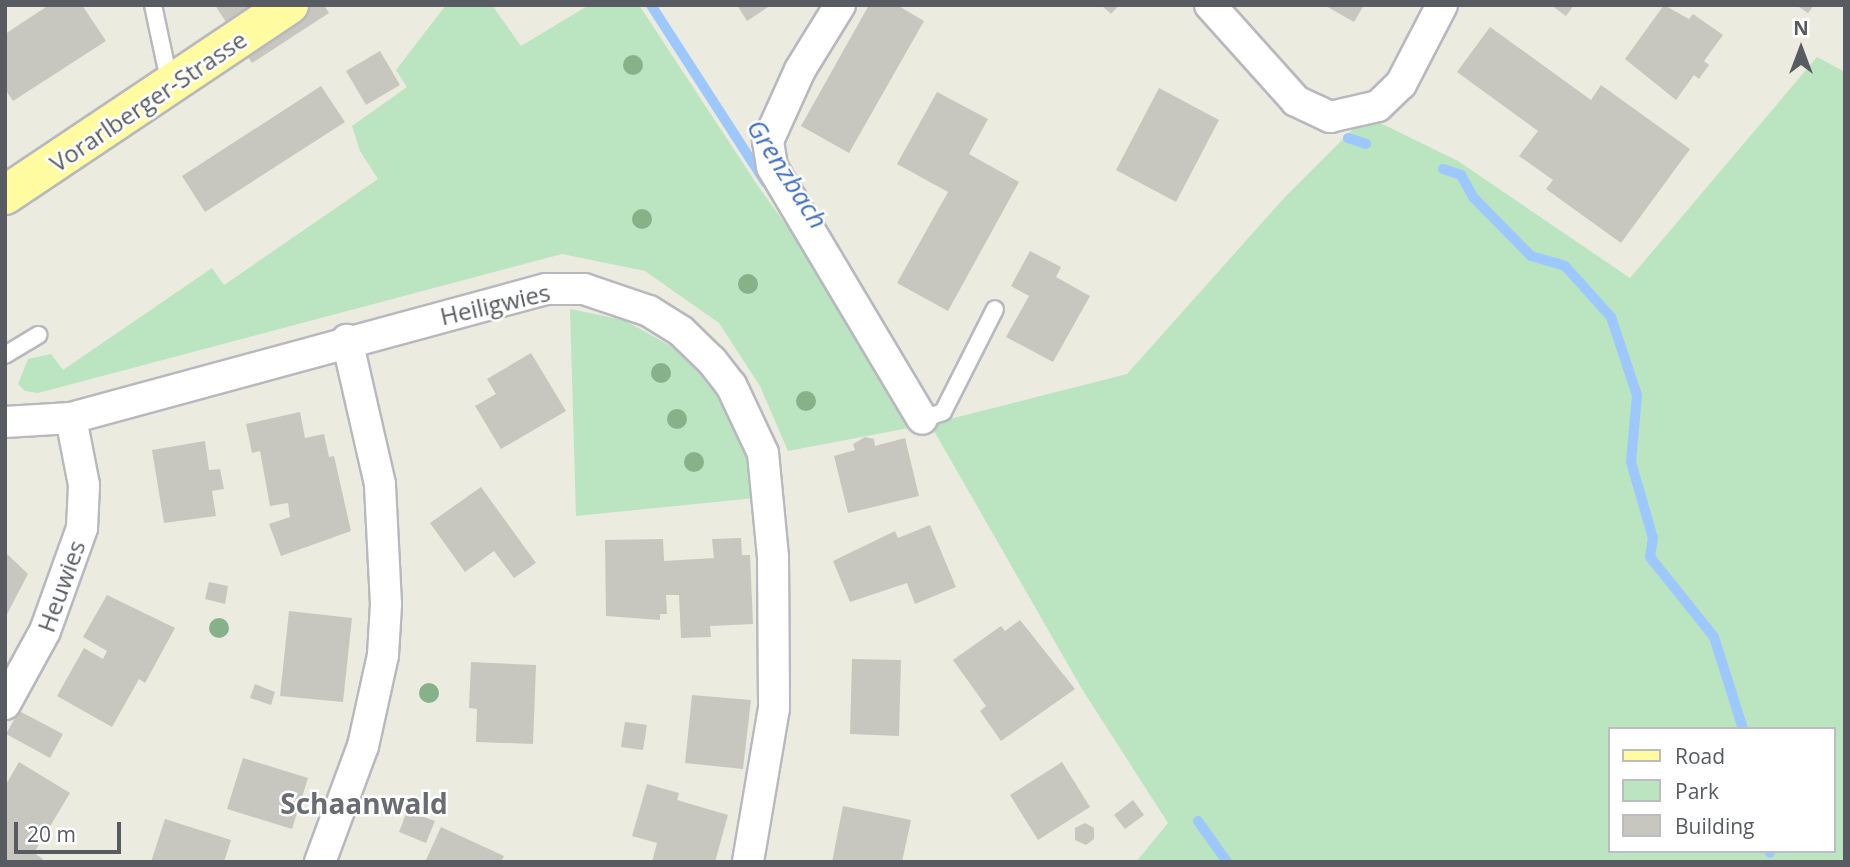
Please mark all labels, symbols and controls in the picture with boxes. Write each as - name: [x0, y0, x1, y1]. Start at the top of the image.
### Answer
- north arrow: [1766, 14, 1836, 84]
- text: N: [1793, 15, 1809, 41]
- street label: Vorarlberger-Strasse: [44, 24, 252, 178]
- water label: Grenzbach: [740, 114, 834, 234]
- street label: Heiligwies: [437, 277, 553, 331]
- street label: Heuwies: [31, 536, 91, 636]
- legend: [1608, 727, 1836, 853]
- text: Road: [1675, 742, 1725, 770]
- text: Park: [1675, 777, 1719, 805]
- district label: Schaanwald: [280, 786, 448, 820]
- scale bar: [18, 808, 124, 852]
- text: Building: [1675, 812, 1754, 840]
- text: 20 m: [27, 820, 76, 848]

